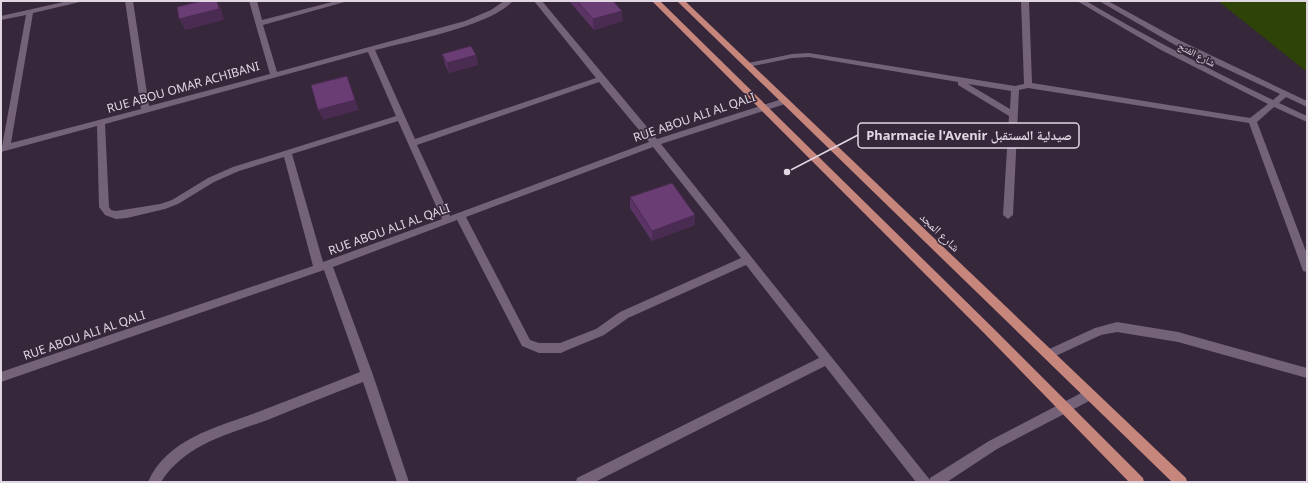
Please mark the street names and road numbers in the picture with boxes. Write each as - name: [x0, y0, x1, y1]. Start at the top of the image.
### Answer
- street label: شارع الفتح: [1176, 38, 1218, 70]
- street label: RUE ABOU OMAR ACHIBANI: [105, 57, 261, 117]
- street label: RUE ABOU ALI AL QALI: [631, 88, 757, 146]
- street label: RUE ABOU ALI AL QALI: [326, 199, 452, 259]
- street label: شارع المجد: [916, 209, 964, 256]
- street label: RUE ABOU ALI AL QALI: [21, 306, 147, 364]

